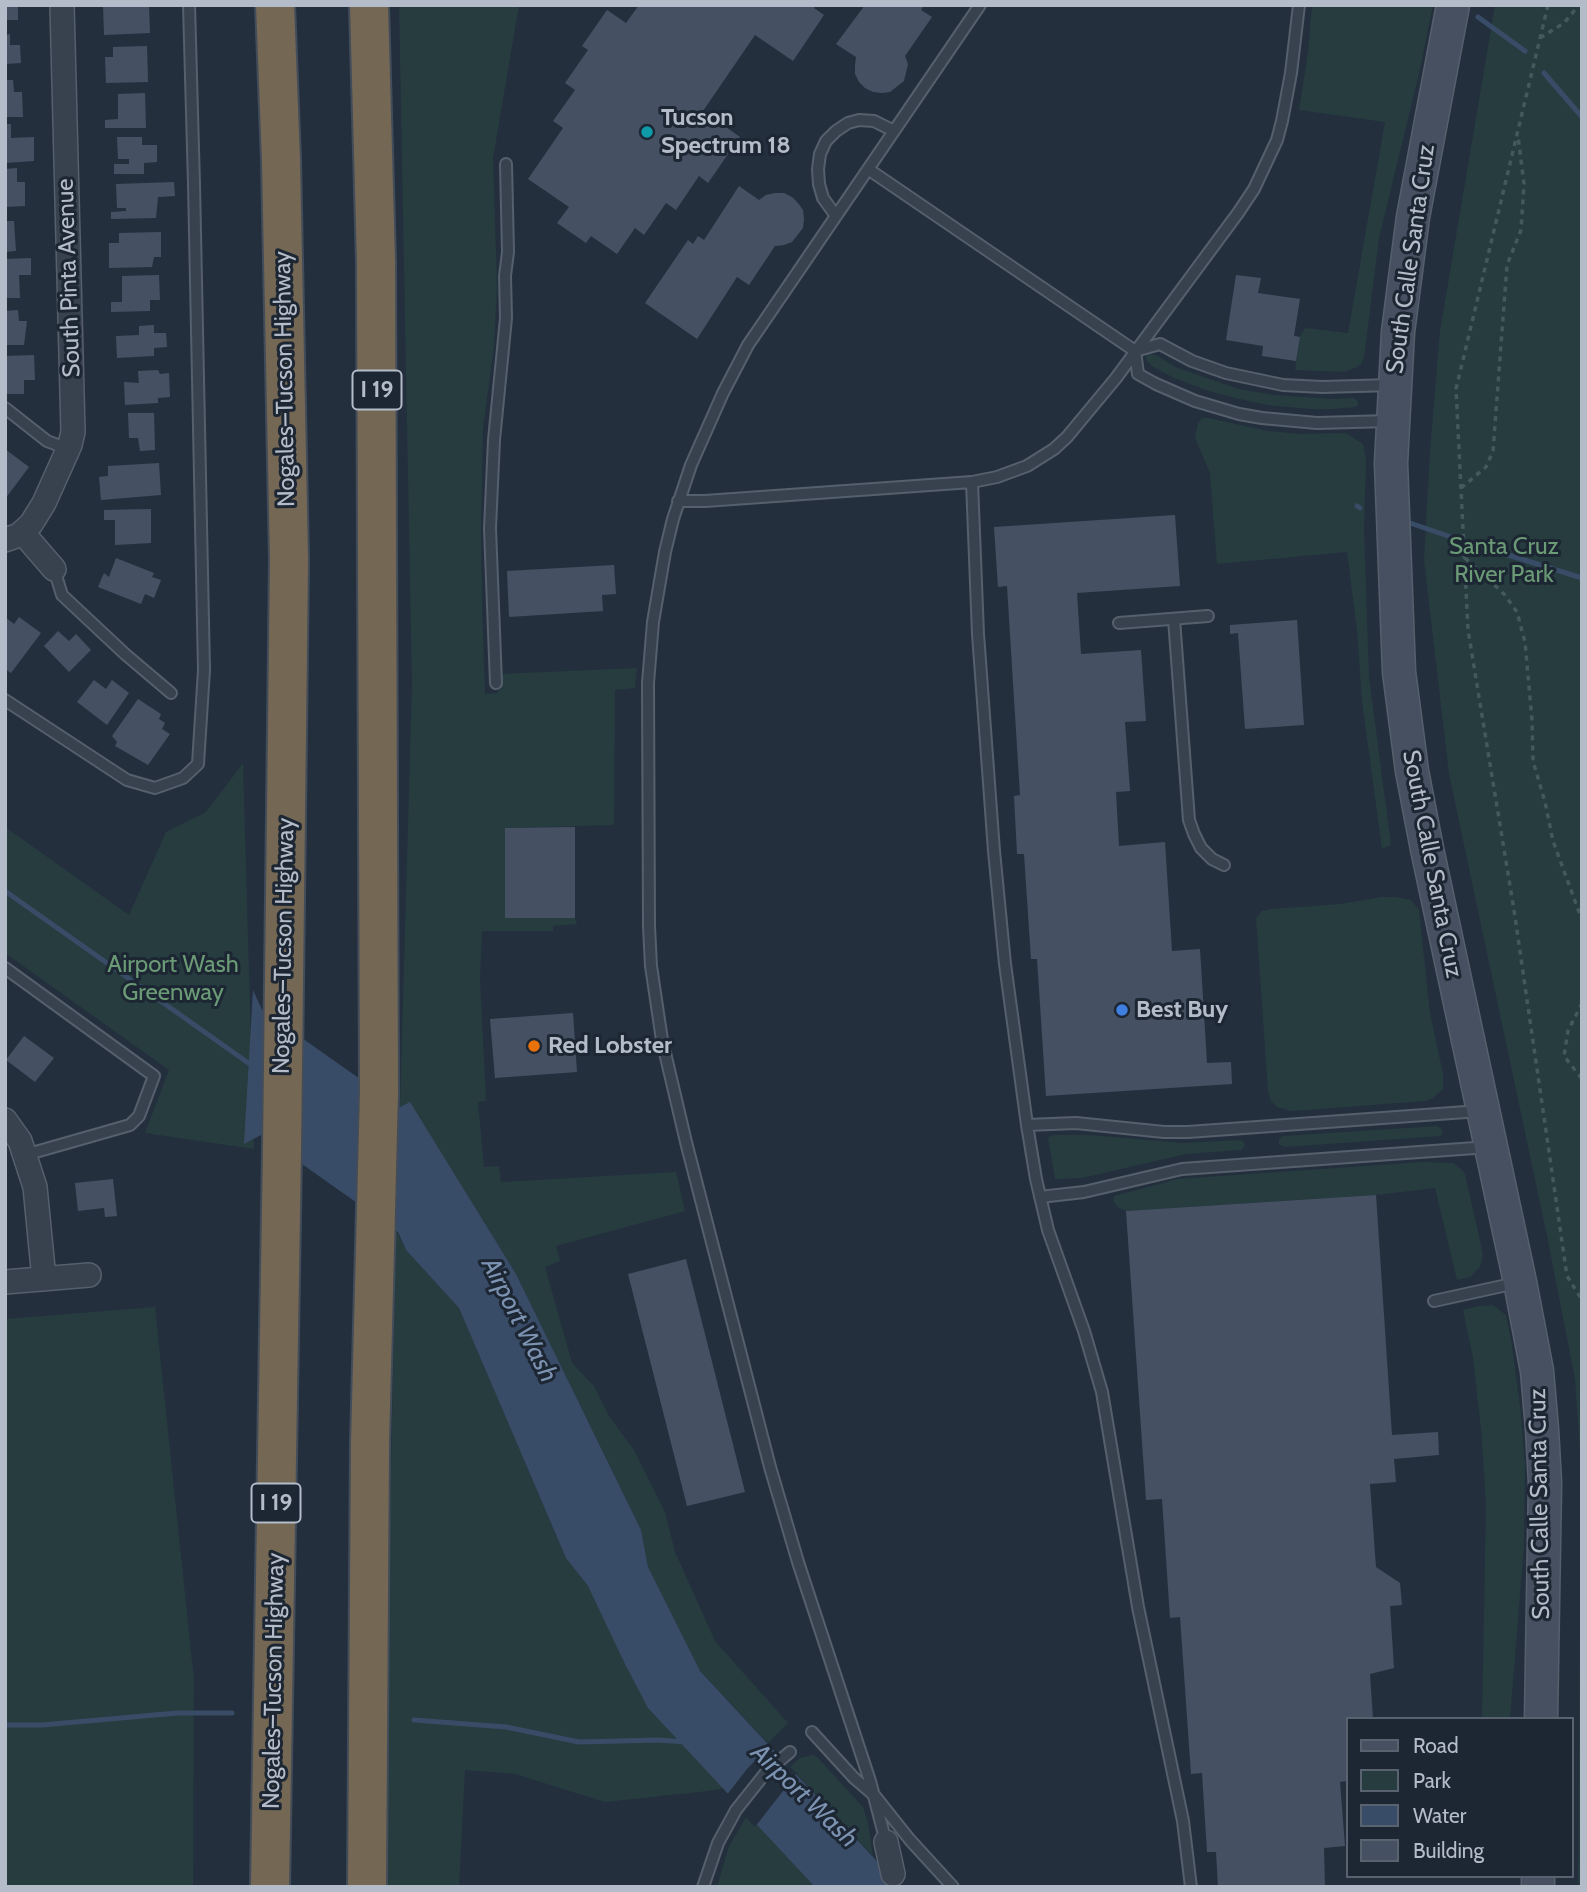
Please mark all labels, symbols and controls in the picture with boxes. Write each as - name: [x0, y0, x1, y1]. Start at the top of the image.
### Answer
- place label: Tucson Spectrum 18: [661, 104, 791, 160]
- marker: Tucson Spectrum 18: [639, 124, 655, 140]
- street label: South Calle Santa Cruz: [1381, 142, 1441, 376]
- street label: South Pinta Avenue: [51, 178, 87, 378]
- street label: Nogales–Tucson Highway: [268, 251, 302, 507]
- road number: I 19: [352, 370, 402, 410]
- park label: Santa Cruz River Park: [1449, 533, 1559, 589]
- street label: South Calle Santa Cruz: [1396, 748, 1468, 980]
- street label: Nogales–Tucson Highway: [267, 818, 301, 1074]
- park label: Airport Wash Greenway: [107, 951, 239, 1007]
- place label: Best Buy: [1136, 996, 1228, 1024]
- marker: Best Buy: [1114, 1002, 1130, 1018]
- place label: Red Lobster: [548, 1032, 672, 1060]
- marker: Red Lobster: [526, 1038, 542, 1054]
- water label: Airport Wash: [474, 1252, 564, 1388]
- street label: South Calle Santa Cruz: [1524, 1388, 1556, 1620]
- road number: I 19: [252, 1484, 300, 1522]
- street label: Nogales–Tucson Highway: [257, 1553, 291, 1809]
- legend: [1346, 1717, 1573, 1878]
- text: Road: [1413, 1733, 1459, 1758]
- water label: Airport Wash: [744, 1738, 864, 1854]
- text: Park: [1413, 1768, 1451, 1793]
- text: Water: [1413, 1803, 1466, 1828]
- text: Building: [1413, 1838, 1484, 1863]

